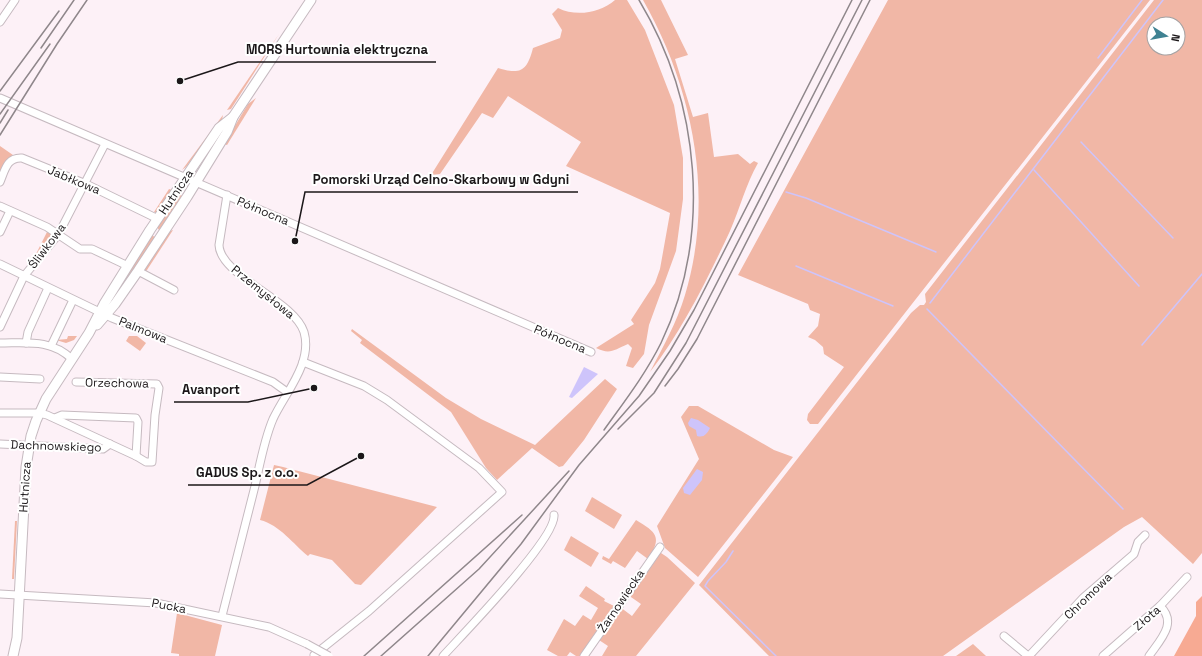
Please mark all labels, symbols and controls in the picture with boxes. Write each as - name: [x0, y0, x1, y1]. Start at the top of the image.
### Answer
- north arrow: [1146, 16, 1186, 56]
- text: N: [1168, 33, 1183, 43]
- callout: MORS Hurtownia elektryczna: [238, 37, 436, 62]
- text: MORS Hurtownia elektryczna: [246, 41, 429, 58]
- street label: Jabłkowa: [45, 162, 103, 198]
- street label: Hutnicza: [155, 166, 197, 218]
- callout: Pomorski Urząd Celno-Skarbowy w Gdyni: [305, 167, 578, 192]
- text: Pomorski Urząd Celno-Skarbowy w Gdyni: [313, 171, 569, 188]
- street label: Północna: [235, 193, 292, 229]
- street label: Śliwkowa: [25, 220, 69, 272]
- street label: Przemysłowa: [228, 262, 298, 322]
- street label: Palmowa: [116, 313, 170, 347]
- street label: Północna: [532, 321, 589, 357]
- street label: Orzechowa: [85, 374, 149, 392]
- callout: Avanport: [174, 377, 248, 402]
- text: Avanport: [182, 381, 240, 398]
- street label: Dachnowskiego: [10, 436, 102, 456]
- callout: GADUS Sp. z o.o.: [188, 460, 307, 485]
- street label: Hutnicza: [15, 461, 35, 513]
- text: GADUS Sp. z o.o.: [196, 464, 298, 481]
- street label: Żarnowiecka: [594, 566, 648, 636]
- street label: Chromowa: [1061, 569, 1116, 623]
- street label: Pucka: [150, 595, 188, 617]
- street label: Złota: [1130, 602, 1164, 634]

